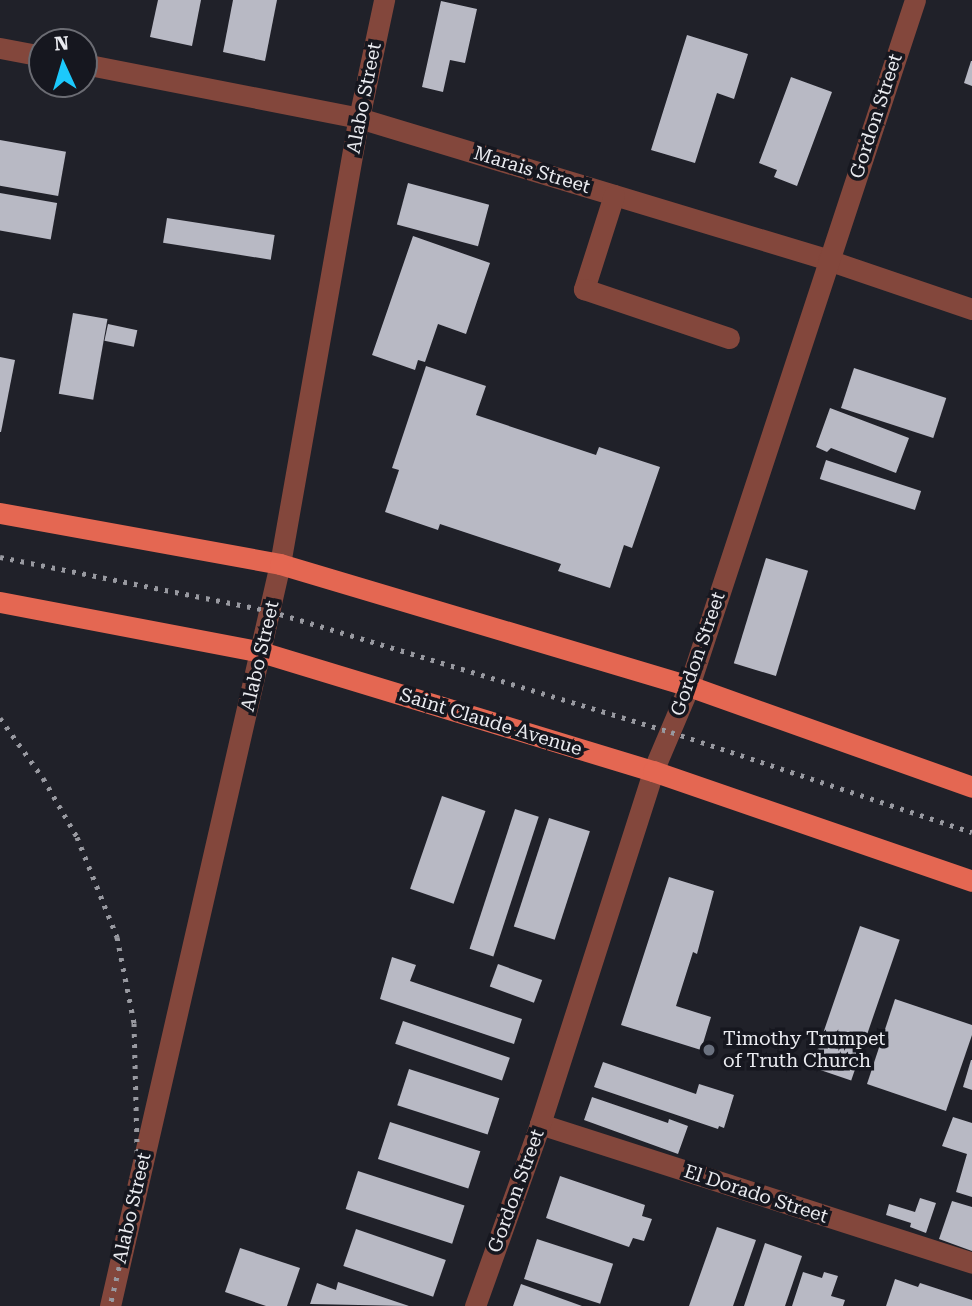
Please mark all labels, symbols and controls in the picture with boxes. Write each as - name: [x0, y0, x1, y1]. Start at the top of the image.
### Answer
- north arrow: [28, 28, 98, 98]
- text: N: [54, 32, 70, 56]
- street label: Alabo Street: [342, 40, 386, 156]
- street label: Gordon Street: [845, 51, 907, 181]
- street label: Marais Street: [471, 141, 593, 199]
- street label: Gordon Street: [666, 589, 730, 719]
- street label: Alabo Street: [236, 598, 284, 714]
- street label: Saint Claude Avenue: [397, 683, 585, 761]
- place label: Timothy Trumpet of Truth Church: [723, 1028, 885, 1072]
- marker: Timothy Trumpet of Truth Church: [701, 1042, 717, 1058]
- street label: Gordon Street: [483, 1126, 549, 1256]
- street label: Alabo Street: [108, 1150, 156, 1266]
- street label: El Dorado Street: [681, 1160, 831, 1228]

